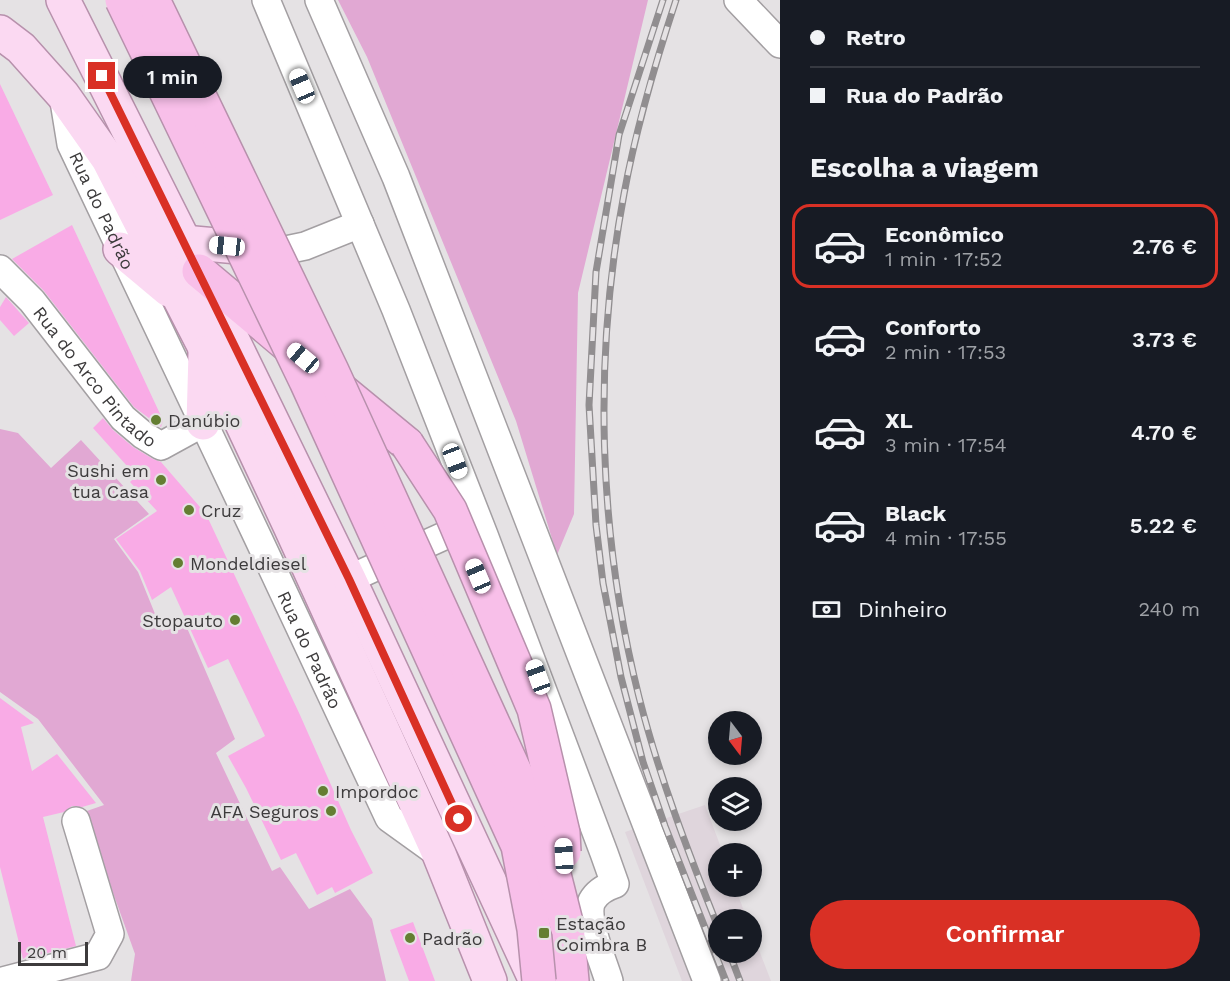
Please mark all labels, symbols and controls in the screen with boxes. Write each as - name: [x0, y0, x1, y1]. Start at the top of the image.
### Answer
- text: Retro: [846, 25, 906, 50]
- callout: 1 min: [123, 55, 222, 97]
- route end: [88, 62, 115, 89]
- text: 1 min: [147, 65, 198, 89]
- car: [287, 66, 317, 106]
- text: Rua do Padrão: [846, 83, 1003, 108]
- street label: Rua do Padrão: [66, 148, 139, 272]
- text: Escolha a viagem: [810, 152, 1039, 184]
- icon: car: [813, 219, 867, 273]
- text: Econômico: [885, 222, 1004, 247]
- text: 2.76 €: [1132, 234, 1197, 259]
- car: [208, 235, 246, 257]
- text: 1 min · 17:52: [885, 247, 1002, 271]
- street label: Rua do Arco Pintado: [29, 302, 160, 451]
- icon: car: [813, 312, 867, 366]
- text: Conforto: [885, 315, 981, 340]
- text: 3.73 €: [1132, 327, 1197, 352]
- car: [283, 340, 323, 376]
- text: 2 min · 17:53: [885, 340, 1006, 364]
- icon: car: [813, 405, 867, 459]
- text: XL: [885, 408, 913, 433]
- place label: Danúbio: [168, 410, 240, 431]
- marker: Danúbio: [149, 413, 163, 427]
- text: 4.70 €: [1131, 420, 1197, 445]
- text: 3 min · 17:54: [885, 433, 1007, 457]
- car: [440, 441, 470, 481]
- place label: Sushi em tua Casa: [67, 460, 149, 502]
- marker: Sushi em tua Casa: [154, 473, 168, 487]
- icon: car: [813, 498, 867, 552]
- place label: Cruz: [201, 500, 241, 521]
- text: Black: [885, 501, 946, 526]
- marker: Cruz: [182, 503, 196, 517]
- text: 5.22 €: [1130, 513, 1197, 538]
- text: 4 min · 17:55: [885, 526, 1007, 550]
- place label: Mondeldiesel: [190, 553, 307, 574]
- marker: Mondeldiesel: [171, 556, 185, 570]
- car: [463, 556, 493, 596]
- street label: Rua do Padrão: [274, 587, 347, 712]
- icon: cash: [810, 593, 843, 626]
- text: Dinheiro: [858, 597, 947, 622]
- text: 240 m: [1138, 597, 1200, 621]
- place label: Stopauto: [142, 610, 223, 631]
- marker: Stopauto: [228, 613, 242, 627]
- car: [523, 657, 553, 697]
- north arrow: [708, 711, 762, 765]
- map controls: [708, 711, 762, 963]
- button: layers: [708, 777, 762, 831]
- place label: Impordoc: [335, 781, 419, 802]
- marker: Impordoc: [316, 784, 330, 798]
- place label: AFA Seguros: [210, 801, 319, 822]
- marker: AFA Seguros: [324, 804, 338, 818]
- route start: [445, 805, 472, 832]
- car: [554, 838, 574, 874]
- button: +: [708, 843, 762, 897]
- button: Confirmar: [810, 900, 1200, 969]
- button: −: [708, 909, 762, 963]
- place label: Estação Coimbra B: [556, 913, 647, 955]
- marker: Estação Coimbra B: [537, 926, 551, 940]
- place label: Padrão: [422, 928, 483, 949]
- marker: Padrão: [403, 931, 417, 945]
- scale bar: [18, 939, 88, 966]
- text: 20 m: [27, 943, 67, 962]

